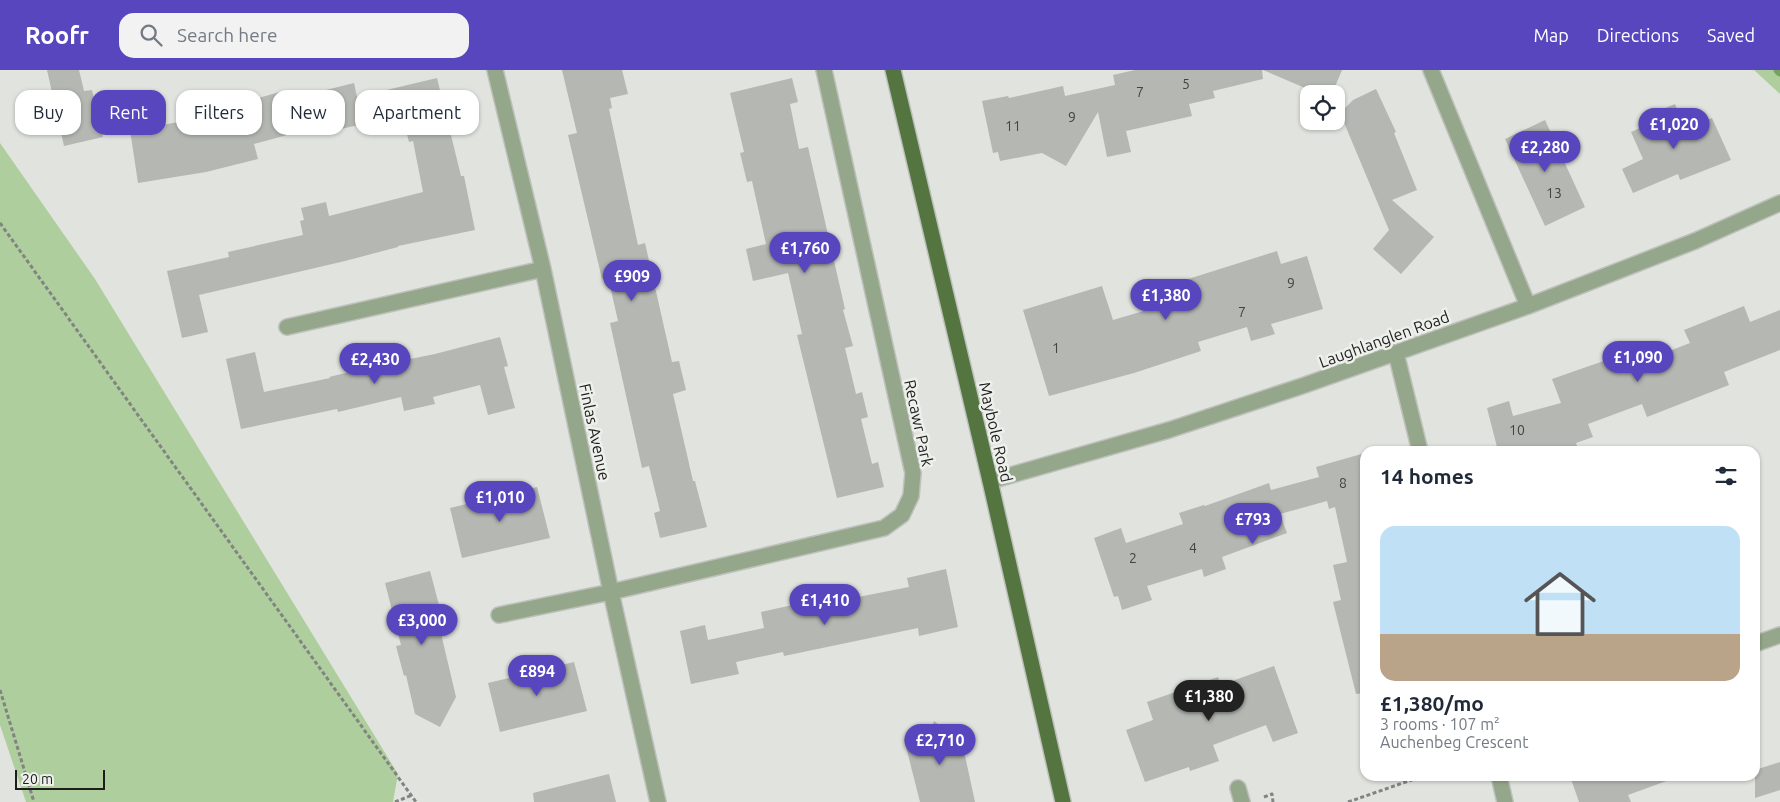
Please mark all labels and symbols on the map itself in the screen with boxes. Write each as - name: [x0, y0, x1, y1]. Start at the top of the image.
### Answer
- house number: 5: [1182, 76, 1190, 92]
- house number: 7: [1136, 84, 1144, 100]
- pin: £1,020: [1633, 108, 1715, 150]
- house number: 9: [1068, 109, 1076, 125]
- house number: 11: [1005, 118, 1021, 134]
- pin: £2,280: [1504, 131, 1586, 173]
- house number: 13: [1546, 185, 1562, 201]
- pin: £1,760: [764, 232, 846, 274]
- pin: £909: [602, 260, 662, 302]
- house number: 9: [1287, 275, 1295, 291]
- pin: £1,380: [1125, 278, 1207, 321]
- house number: 7: [1238, 304, 1246, 320]
- street label: Laughlanglen Road: [1316, 307, 1452, 371]
- house number: 1: [1052, 340, 1060, 356]
- pin: £1,090: [1597, 340, 1679, 383]
- pin: £2,430: [334, 342, 416, 385]
- street label: Recawr Park: [901, 378, 937, 468]
- street label: Maybole Road: [976, 380, 1016, 484]
- street label: Finlas Avenue: [576, 382, 614, 482]
- house number: 10: [1509, 422, 1525, 438]
- house number: 8: [1339, 475, 1347, 491]
- pin: £1,010: [459, 480, 541, 523]
- pin: £793: [1223, 502, 1283, 545]
- house number: 4: [1189, 540, 1197, 556]
- house number: 2: [1129, 550, 1137, 566]
- pin: £1,410: [784, 584, 866, 626]
- pin: £3,000: [381, 604, 463, 646]
- pin: £894: [507, 654, 567, 697]
- pin: £1,380: [1168, 680, 1250, 722]
- pin: £2,710: [899, 724, 981, 766]
- scale bar: [15, 767, 105, 790]

